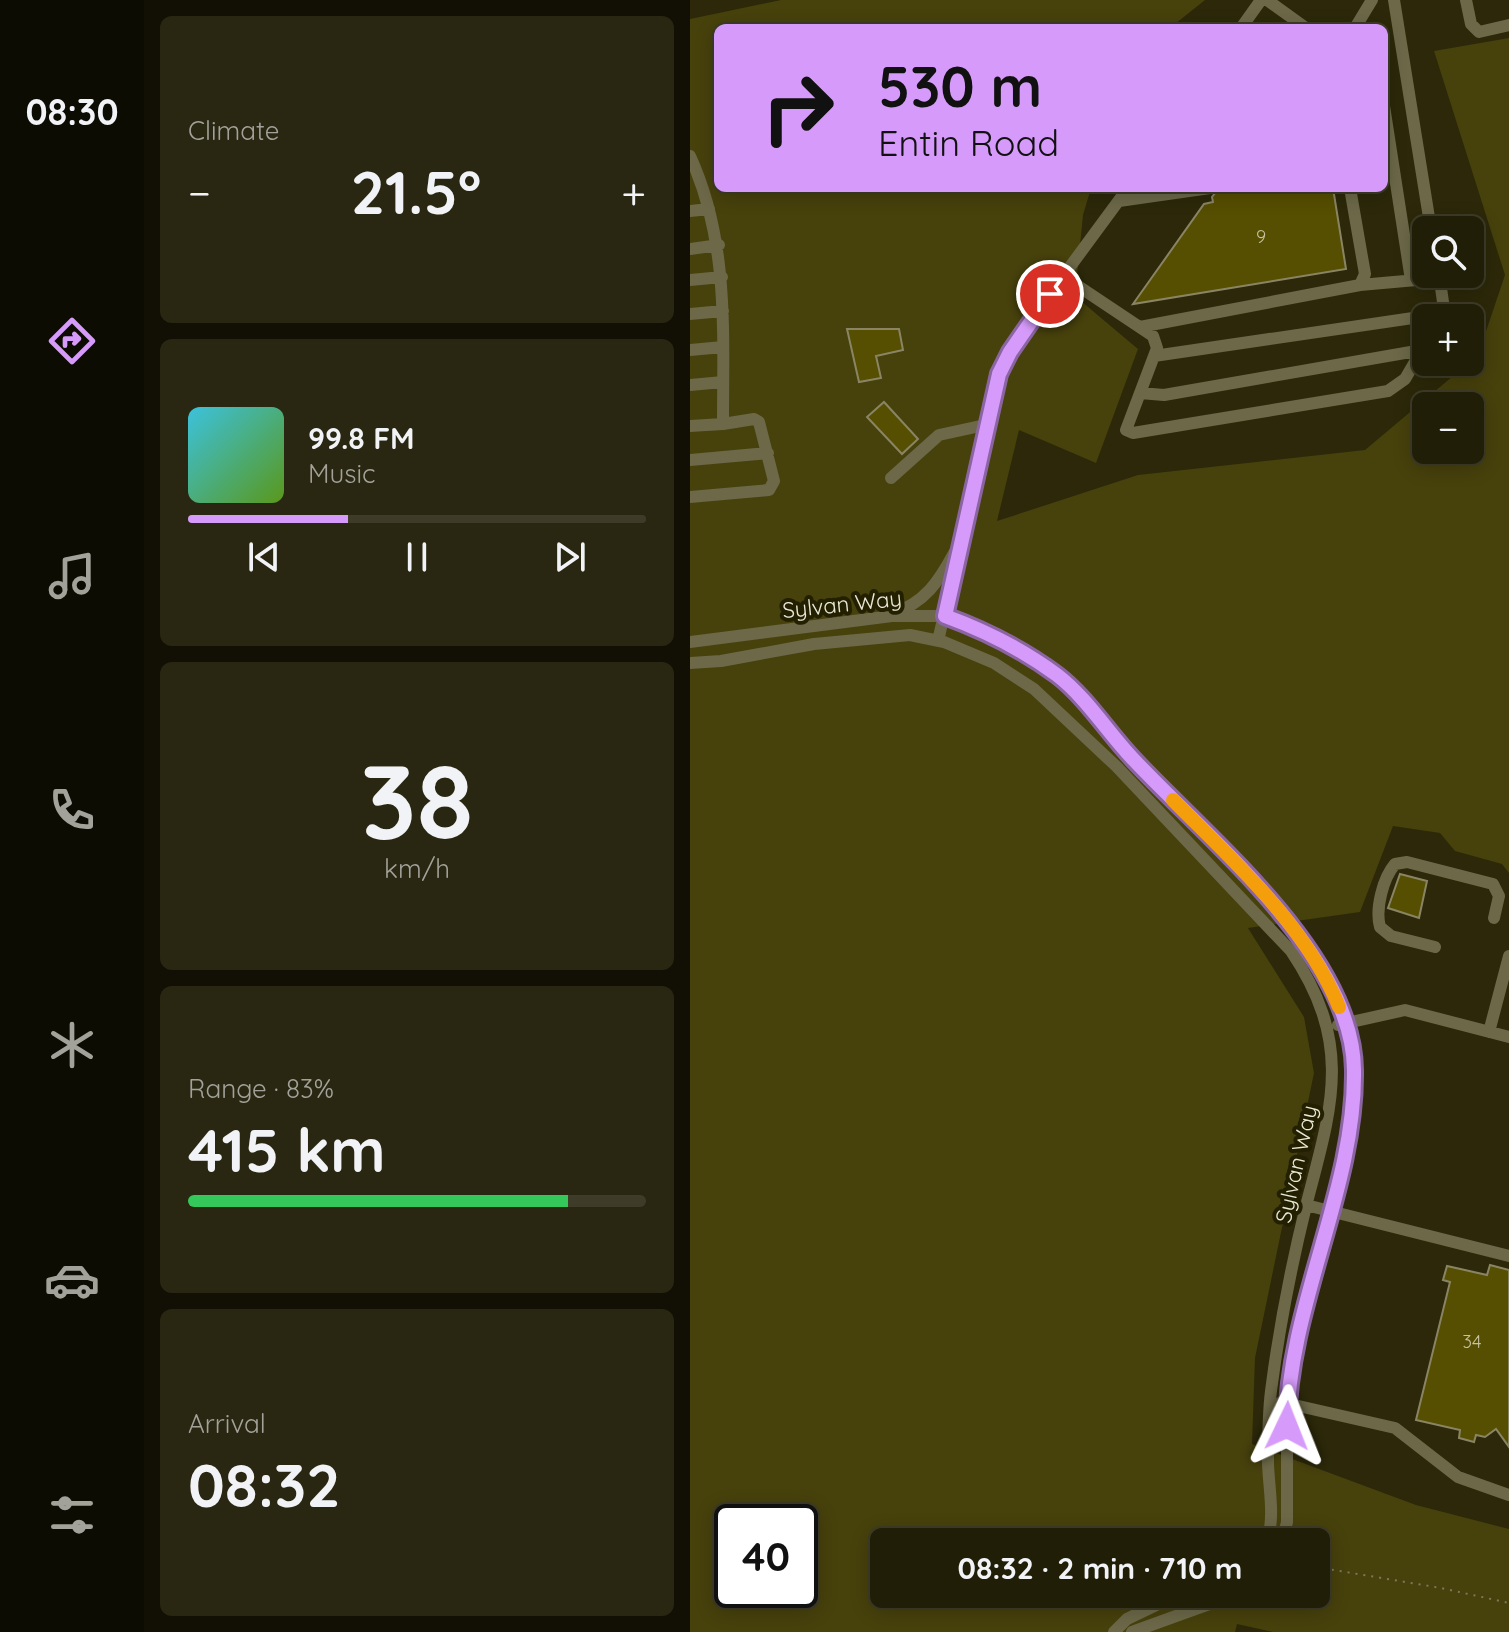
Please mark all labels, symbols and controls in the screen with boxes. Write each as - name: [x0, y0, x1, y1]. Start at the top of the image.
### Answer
- text: 530 m: [878, 51, 1042, 121]
- icon: right: [746, 56, 850, 160]
- text: 08:30: [25, 89, 119, 134]
- text: Climate: [188, 114, 279, 147]
- text: Entin Road: [878, 120, 1059, 165]
- text: 21.5°: [351, 154, 481, 229]
- text: −: [188, 165, 211, 220]
- text: +: [621, 165, 646, 220]
- map controls: [1412, 216, 1484, 464]
- button: search: [1412, 216, 1484, 288]
- house number: 9: [1256, 225, 1266, 248]
- pin: [1016, 260, 1084, 328]
- icon: arrive: [1028, 272, 1072, 316]
- button: +: [1412, 304, 1484, 376]
- icon: directions: [44, 313, 100, 369]
- button: −: [1412, 392, 1484, 464]
- text: 99.8 FM: [308, 419, 415, 457]
- text: Music: [308, 457, 376, 490]
- icon: previous: [242, 535, 286, 579]
- icon: pause: [395, 535, 439, 579]
- icon: next: [548, 535, 592, 579]
- icon: music: [44, 548, 100, 604]
- street label: Sylvan Way: [781, 584, 903, 624]
- text: 38: [361, 735, 473, 865]
- icon: phone: [44, 782, 100, 838]
- text: km/h: [384, 852, 450, 885]
- icon: climate: [44, 1017, 100, 1073]
- text: Range · 83%: [188, 1072, 334, 1105]
- street label: Sylvan Way: [1269, 1102, 1323, 1226]
- text: 415 km: [188, 1112, 386, 1187]
- icon: car: [44, 1252, 100, 1308]
- house number: 34: [1463, 1330, 1481, 1353]
- position arrow: [1245, 1384, 1329, 1468]
- text: Arrival: [188, 1407, 266, 1440]
- text: 08:32: [188, 1447, 340, 1522]
- icon: filters: [44, 1487, 100, 1543]
- speed limit sign: 40: [714, 1504, 818, 1608]
- text: 08:32 · 2 min · 710 m: [957, 1549, 1243, 1587]

